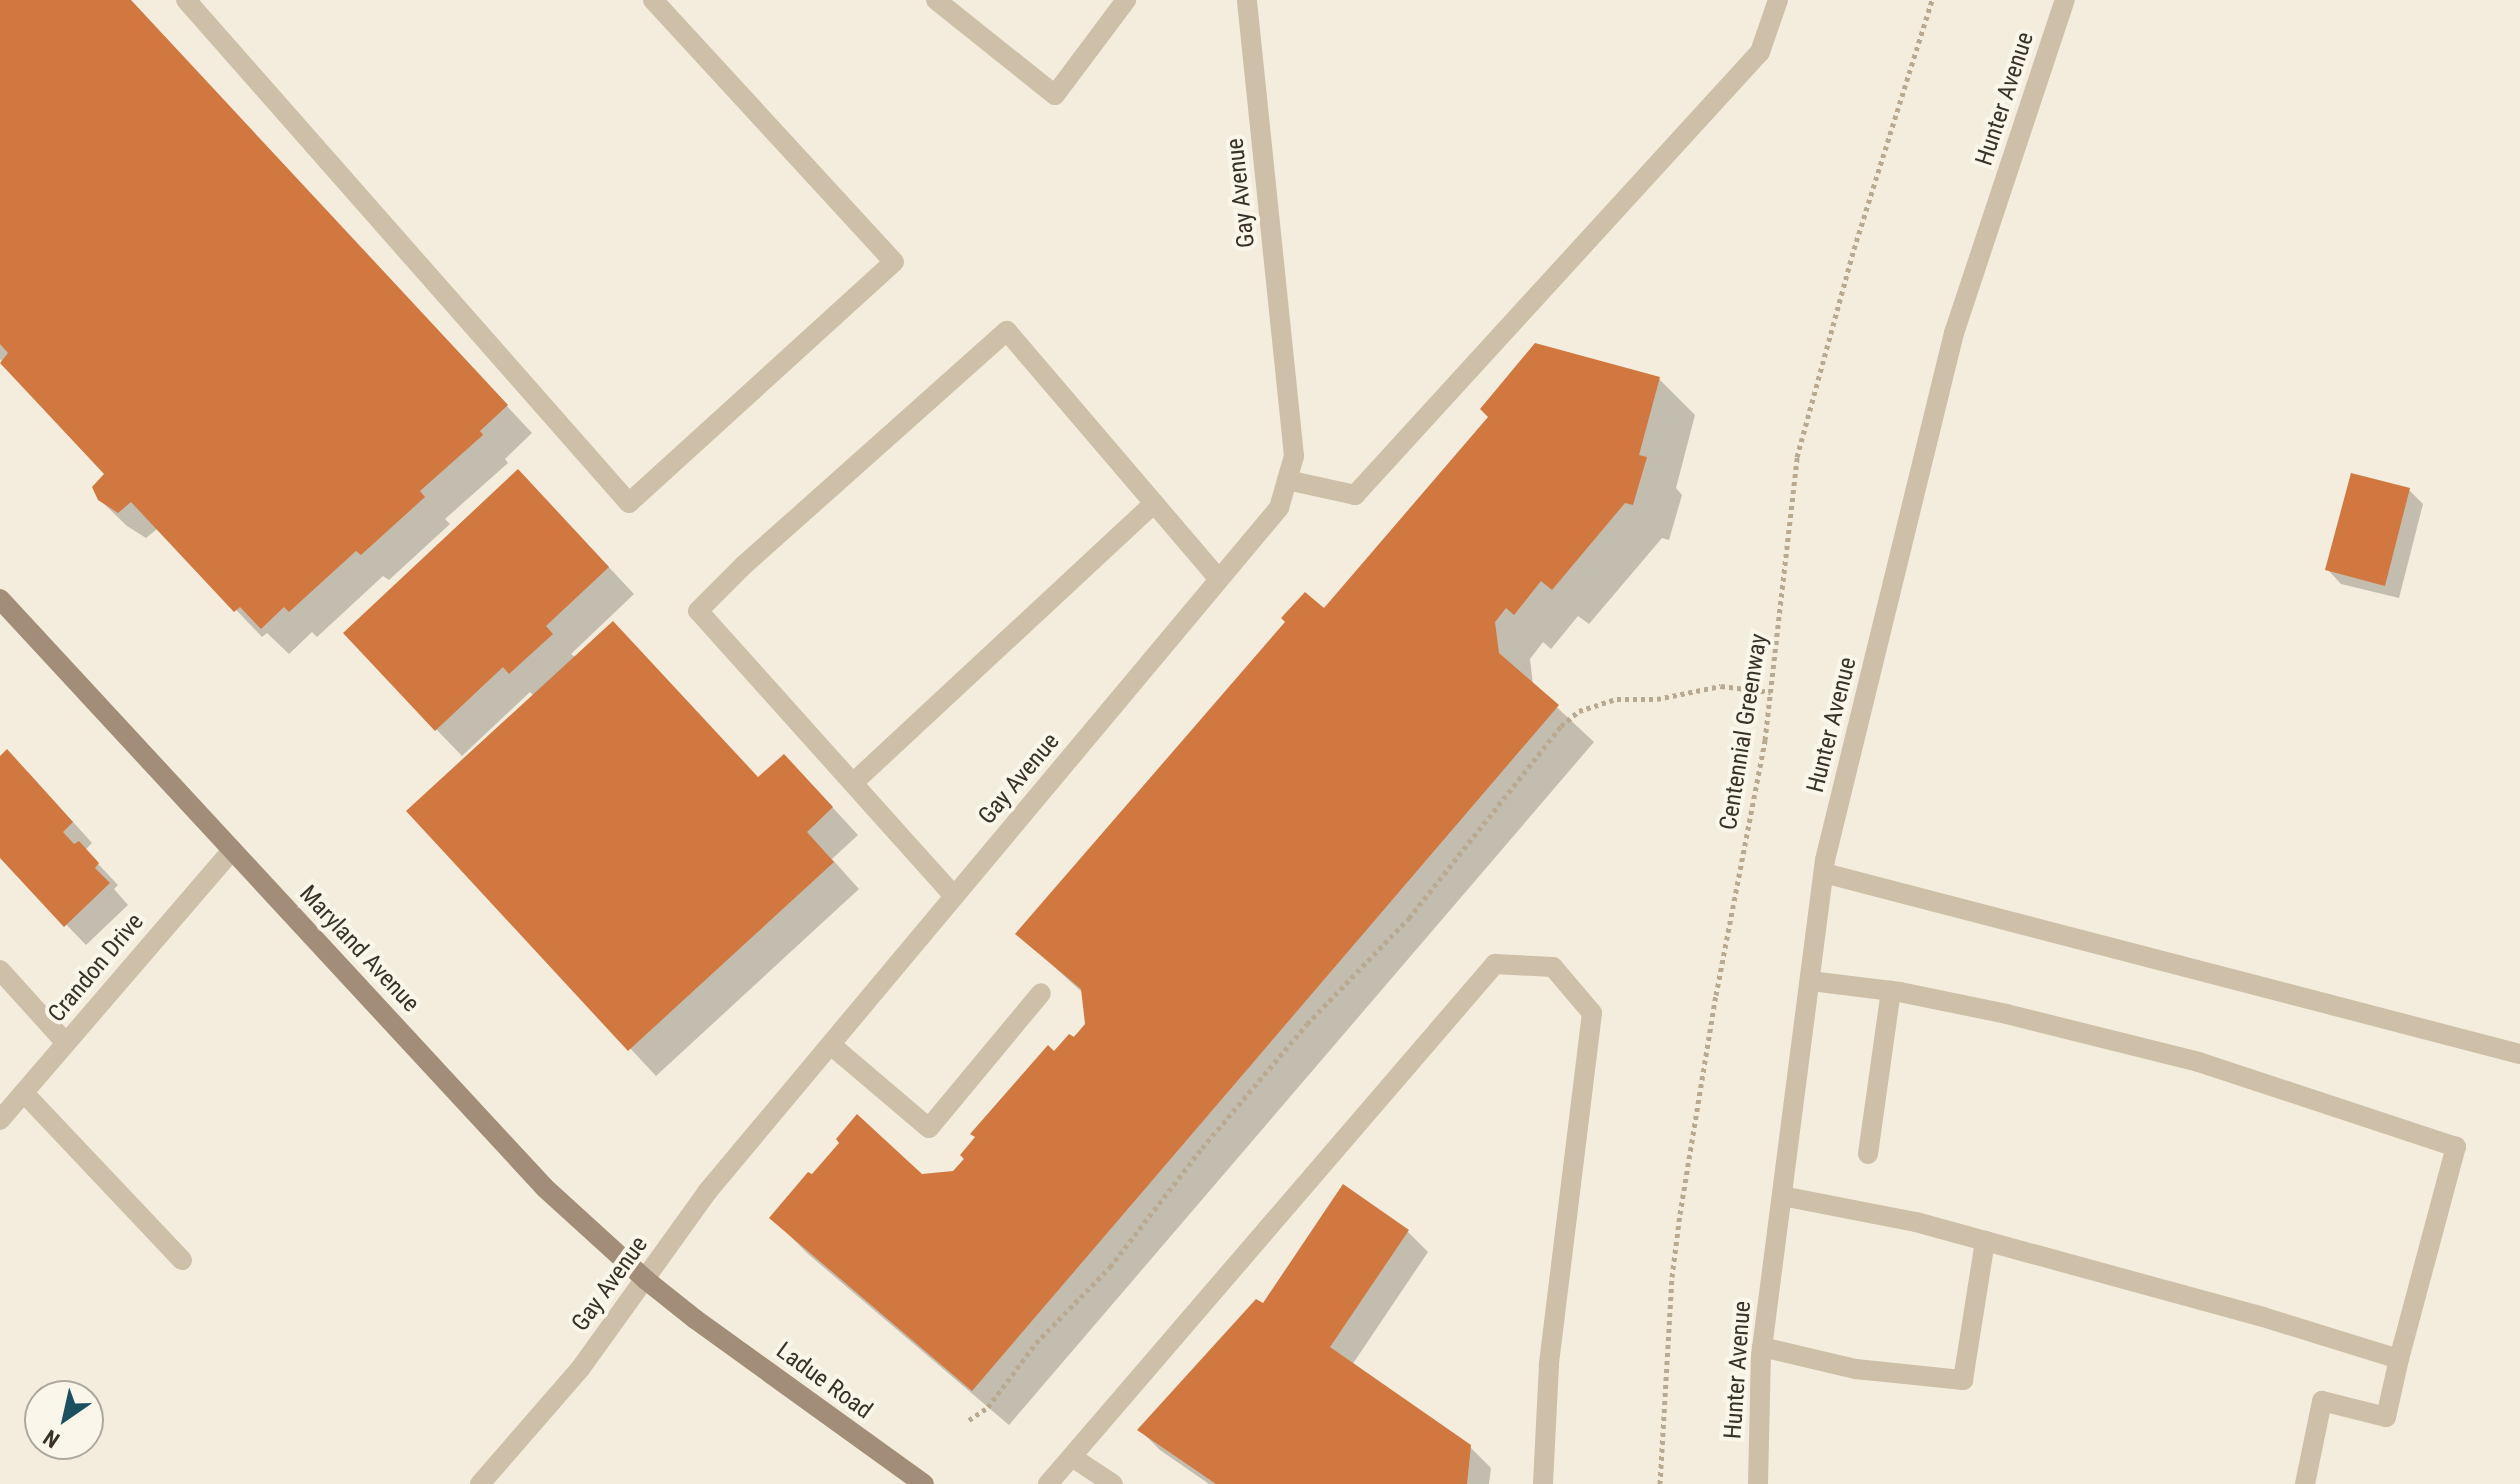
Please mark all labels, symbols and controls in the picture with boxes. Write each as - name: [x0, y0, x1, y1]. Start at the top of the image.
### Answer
- street label: Hunter Avenue: [1970, 29, 2040, 169]
- street label: Gay Avenue: [1221, 137, 1261, 249]
- street label: Centennial Greenway: [1714, 632, 1774, 832]
- street label: Hunter Avenue: [1801, 654, 1863, 796]
- street label: Gay Avenue: [973, 728, 1065, 830]
- street label: Maryland Avenue: [293, 880, 425, 1018]
- street label: Crandon Drive: [42, 908, 150, 1028]
- street label: Gay Avenue: [566, 1231, 654, 1337]
- street label: Hunter Avenue: [1719, 1300, 1757, 1440]
- street label: Ladue Road: [770, 1337, 878, 1425]
- north arrow: [24, 1380, 104, 1460]
- text: N: [39, 1425, 64, 1453]

